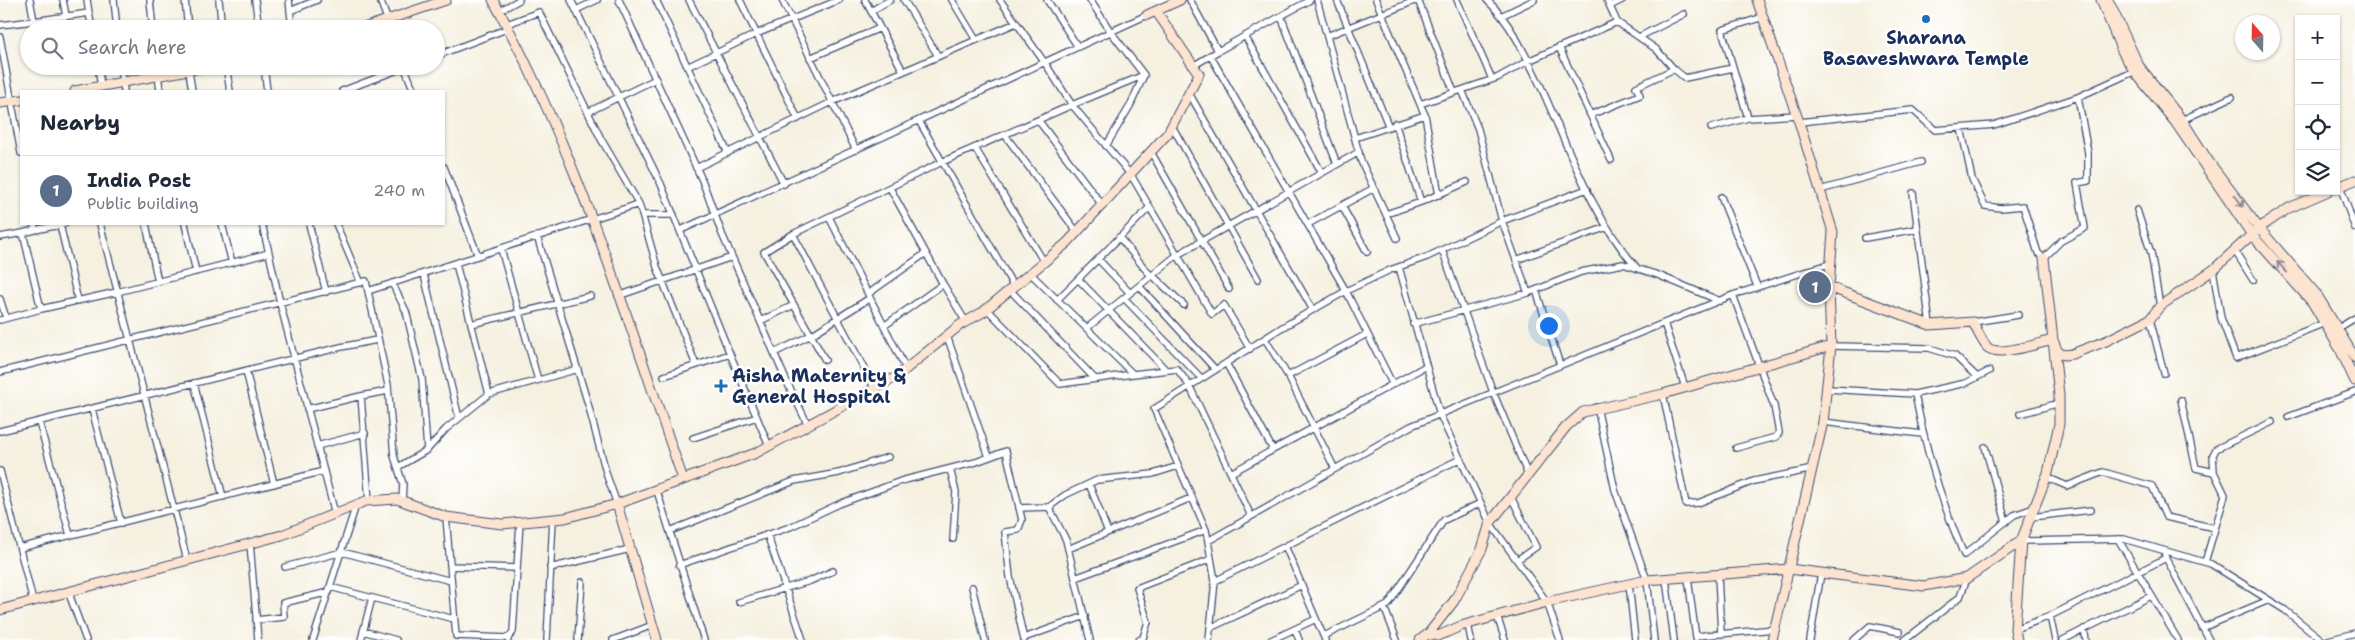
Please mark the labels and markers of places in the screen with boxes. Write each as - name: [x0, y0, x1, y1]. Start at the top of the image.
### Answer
- marker: Sharana Basaveshwara Temple: [1920, 13, 1932, 25]
- place label: Sharana Basaveshwara Temple: [1823, 26, 2029, 71]
- pin: 1: [1799, 268, 1831, 306]
- place label: Aisha Maternity & General Hospital: [732, 364, 906, 409]
- marker: Aisha Maternity & General Hospital: [714, 379, 728, 393]

